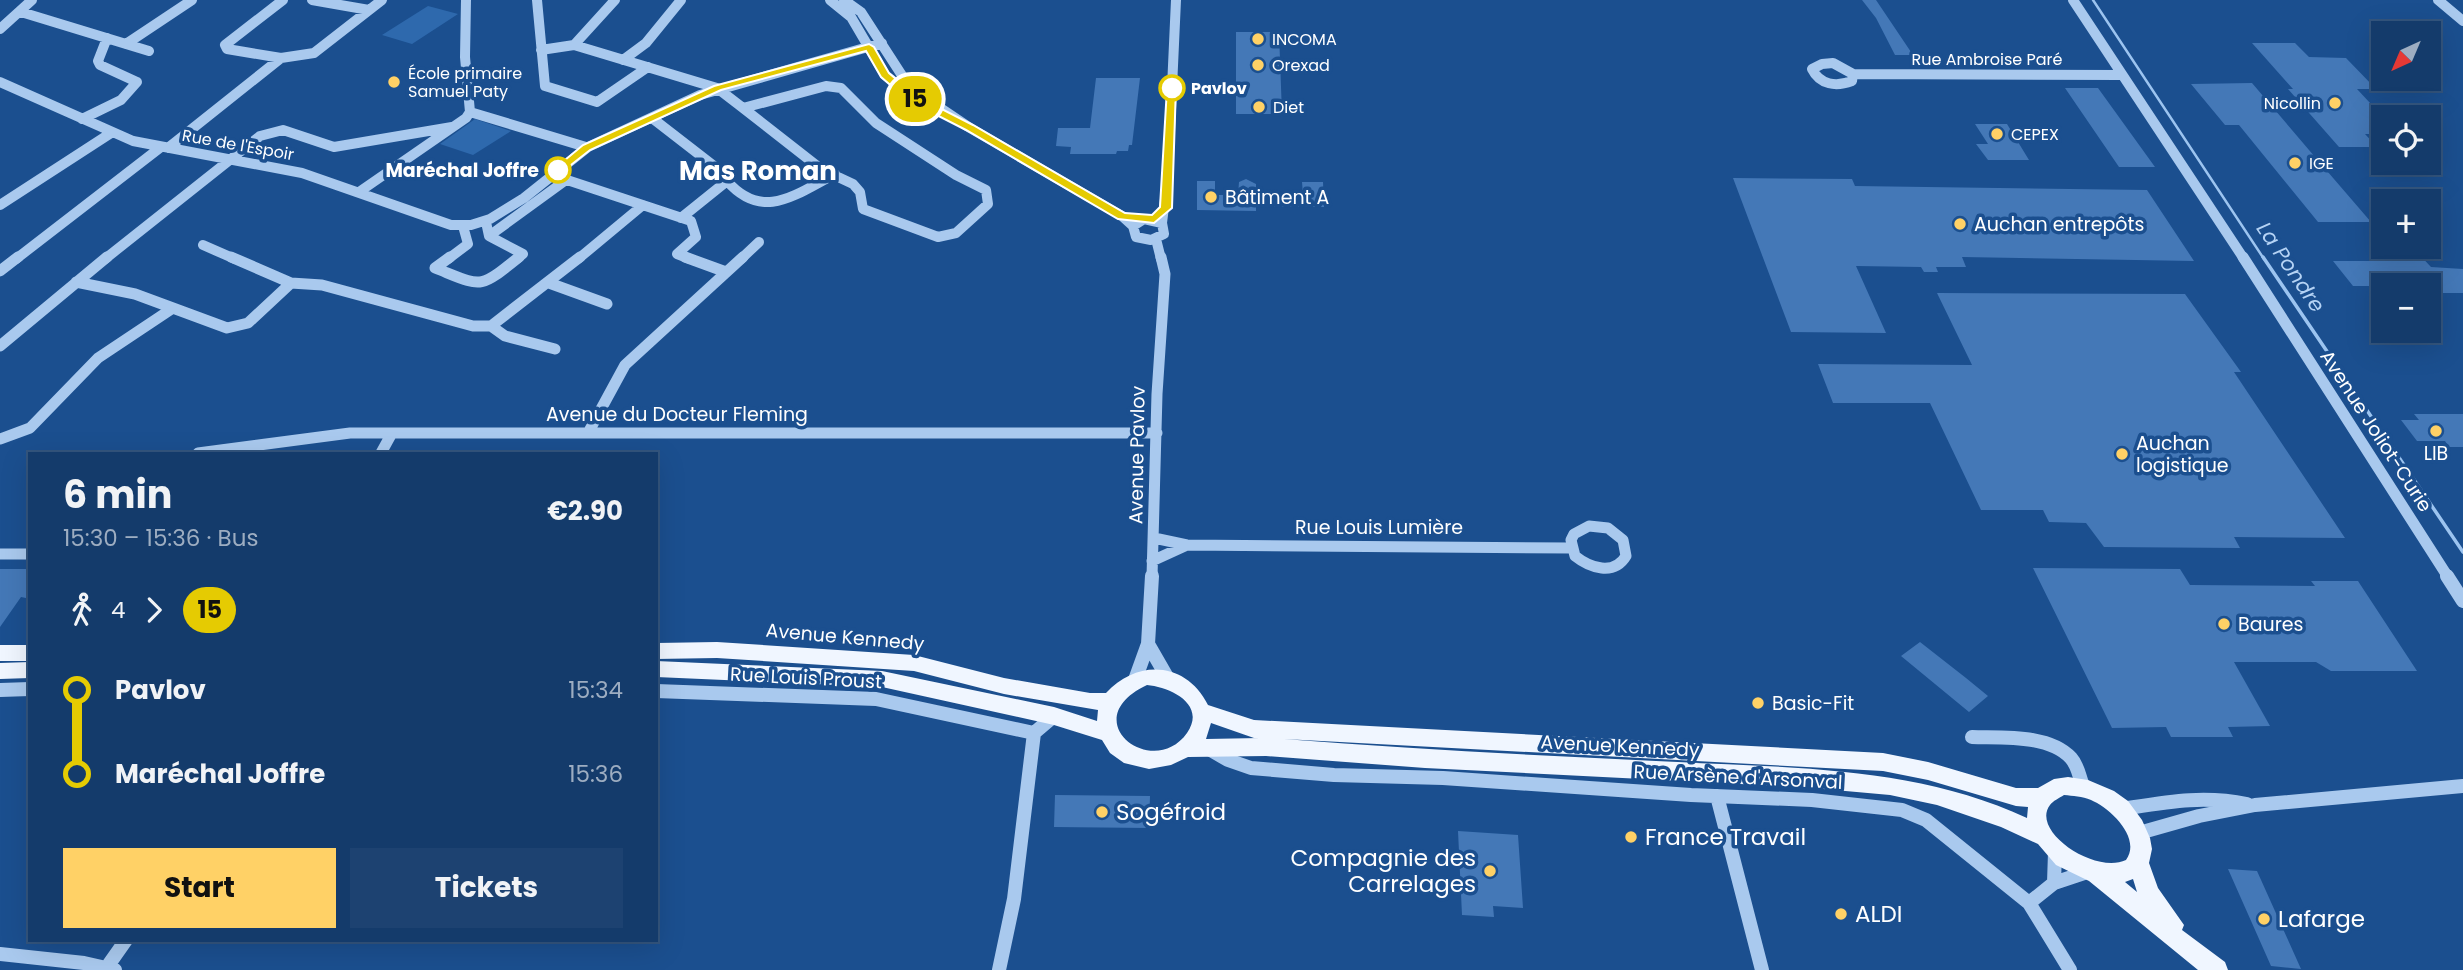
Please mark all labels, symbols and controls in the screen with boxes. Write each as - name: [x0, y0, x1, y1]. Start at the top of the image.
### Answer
- north arrow: [2371, 21, 2441, 91]
- map controls: [2371, 21, 2441, 343]
- place label: INCOMA: [1272, 28, 1337, 51]
- marker: INCOMA: [1250, 31, 1266, 47]
- street label: Rue Ambroise Paré: [1912, 48, 2063, 71]
- place label: Orexad: [1272, 54, 1330, 77]
- marker: Orexad: [1250, 57, 1266, 73]
- place label: École primaire Samuel Paty: [408, 62, 522, 103]
- marker: École primaire Samuel Paty: [386, 74, 402, 90]
- marker: Pavlov: [1159, 75, 1185, 101]
- line badge: 15: [884, 76, 946, 122]
- place label: Pavlov: [1191, 77, 1247, 100]
- text: 15: [903, 82, 927, 115]
- place label: Nicollin: [2264, 92, 2321, 115]
- marker: Nicollin: [2327, 95, 2343, 111]
- place label: Diet: [1273, 96, 1304, 119]
- marker: Diet: [1251, 99, 1267, 115]
- button: locate: [2371, 105, 2441, 175]
- place label: CEPEX: [2011, 123, 2059, 146]
- street label: Rue de l'Espoir: [180, 124, 296, 166]
- marker: CEPEX: [1989, 126, 2005, 142]
- place label: IGE: [2309, 152, 2334, 175]
- district label: Mas Roman: [679, 153, 837, 189]
- marker: IGE: [2287, 155, 2303, 171]
- place label: Maréchal Joffre: [385, 157, 539, 184]
- marker: Maréchal Joffre: [545, 157, 571, 183]
- place label: Bâtiment A: [1225, 184, 1330, 211]
- marker: Bâtiment A: [1203, 189, 1219, 205]
- button: +: [2371, 189, 2441, 259]
- place label: Auchan entrepôts: [1974, 211, 2144, 238]
- marker: Auchan entrepôts: [1952, 216, 1968, 232]
- water label: La Pondre: [2250, 216, 2332, 318]
- button: −: [2371, 273, 2441, 343]
- street label: Avenue Joliot-Curie: [2314, 345, 2438, 517]
- street label: Avenue Pavlov: [1122, 385, 1152, 524]
- street label: Avenue du Docteur Fleming: [546, 401, 808, 428]
- marker: LIB: [2428, 423, 2444, 439]
- place label: Auchan logistique: [2136, 430, 2229, 479]
- place label: LIB: [2424, 440, 2448, 467]
- marker: Auchan logistique: [2114, 446, 2130, 462]
- text: 6 min: [63, 468, 172, 521]
- text: €2.90: [547, 493, 623, 529]
- street label: Rue Louis Lumière: [1295, 514, 1463, 541]
- text: 15:30 – 15:36 · Bus: [63, 522, 258, 554]
- icon: walk: [63, 591, 101, 629]
- icon: forward: [135, 591, 173, 629]
- text: 15: [197, 593, 222, 626]
- text: 4: [111, 594, 125, 626]
- place label: Baures: [2238, 611, 2303, 638]
- marker: Baures: [2216, 616, 2232, 632]
- street label: Avenue Kennedy: [765, 617, 926, 657]
- street label: Rue Louis Proust: [729, 661, 883, 695]
- text: Pavlov: [115, 672, 206, 708]
- text: 15:34: [568, 674, 623, 706]
- place label: Basic-Fit: [1772, 690, 1854, 717]
- marker: Basic-Fit: [1750, 695, 1766, 711]
- street label: Avenue Kennedy: [1540, 728, 1701, 764]
- text: Maréchal Joffre: [115, 756, 325, 792]
- text: 15:36: [568, 758, 623, 790]
- street label: Rue Arsène d'Arsonval: [1633, 758, 1843, 796]
- place label: Sogéfroid: [1116, 796, 1226, 828]
- marker: Sogéfroid: [1094, 804, 1110, 820]
- place label: France Travail: [1645, 821, 1806, 853]
- marker: France Travail: [1623, 829, 1639, 845]
- place label: Compagnie des Carrelages: [1291, 842, 1476, 900]
- button: Start: [63, 848, 336, 928]
- button: Tickets: [350, 848, 623, 928]
- marker: Compagnie des Carrelages: [1482, 863, 1498, 879]
- place label: ALDI: [1855, 898, 1902, 930]
- place label: Lafarge: [2278, 903, 2365, 935]
- marker: ALDI: [1833, 906, 1849, 922]
- marker: Lafarge: [2256, 911, 2272, 927]

